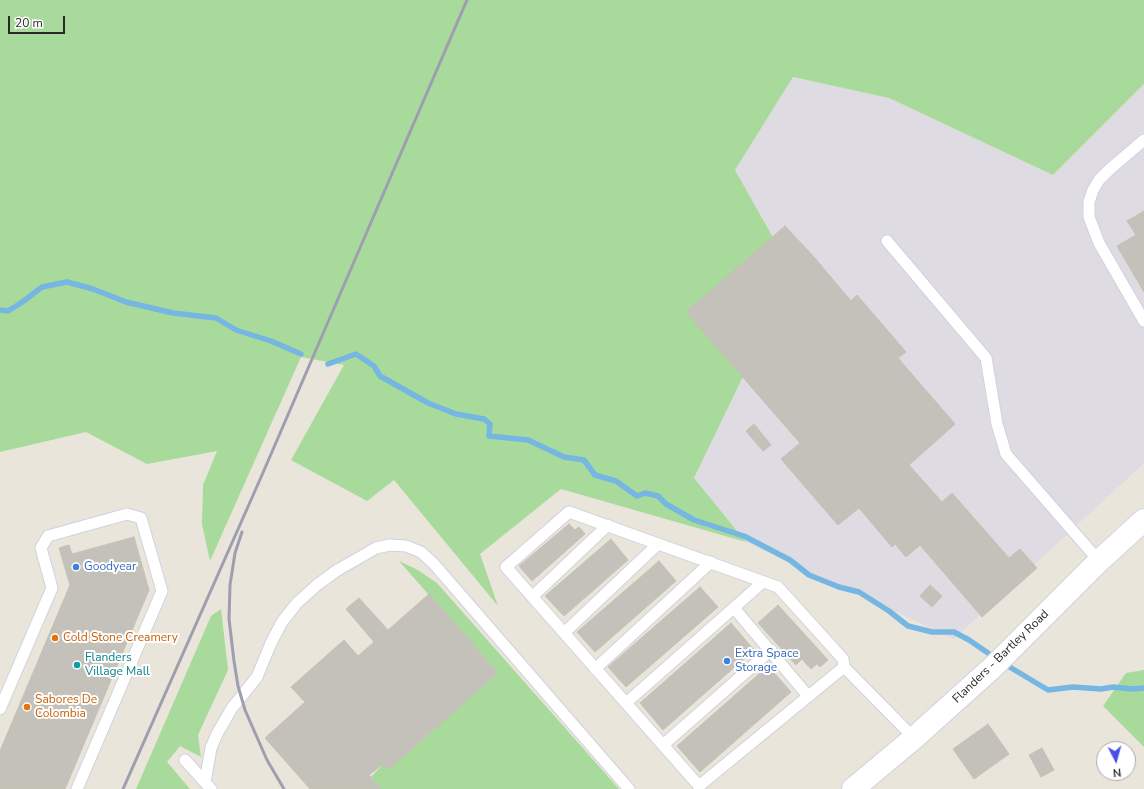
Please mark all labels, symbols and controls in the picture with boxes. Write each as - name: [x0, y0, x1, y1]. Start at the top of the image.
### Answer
- scale bar: [10, 8, 67, 34]
- text: 20 m: [15, 15, 43, 31]
- place label: Goodyear: [84, 560, 136, 574]
- marker: Goodyear: [71, 562, 81, 572]
- street label: Flanders - Bartley Road: [950, 607, 1052, 707]
- place label: Cold Stone Creamery: [63, 631, 178, 645]
- marker: Cold Stone Creamery: [50, 633, 60, 643]
- place label: Extra Space Storage: [735, 647, 799, 675]
- place label: Flanders Village Mall: [85, 651, 150, 679]
- marker: Extra Space Storage: [722, 656, 732, 666]
- marker: Flanders Village Mall: [72, 660, 82, 670]
- place label: Sabores De Colombia: [35, 693, 97, 721]
- marker: Sabores De Colombia: [22, 702, 32, 712]
- north arrow: [1096, 741, 1136, 781]
- text: N: [1112, 765, 1122, 780]

